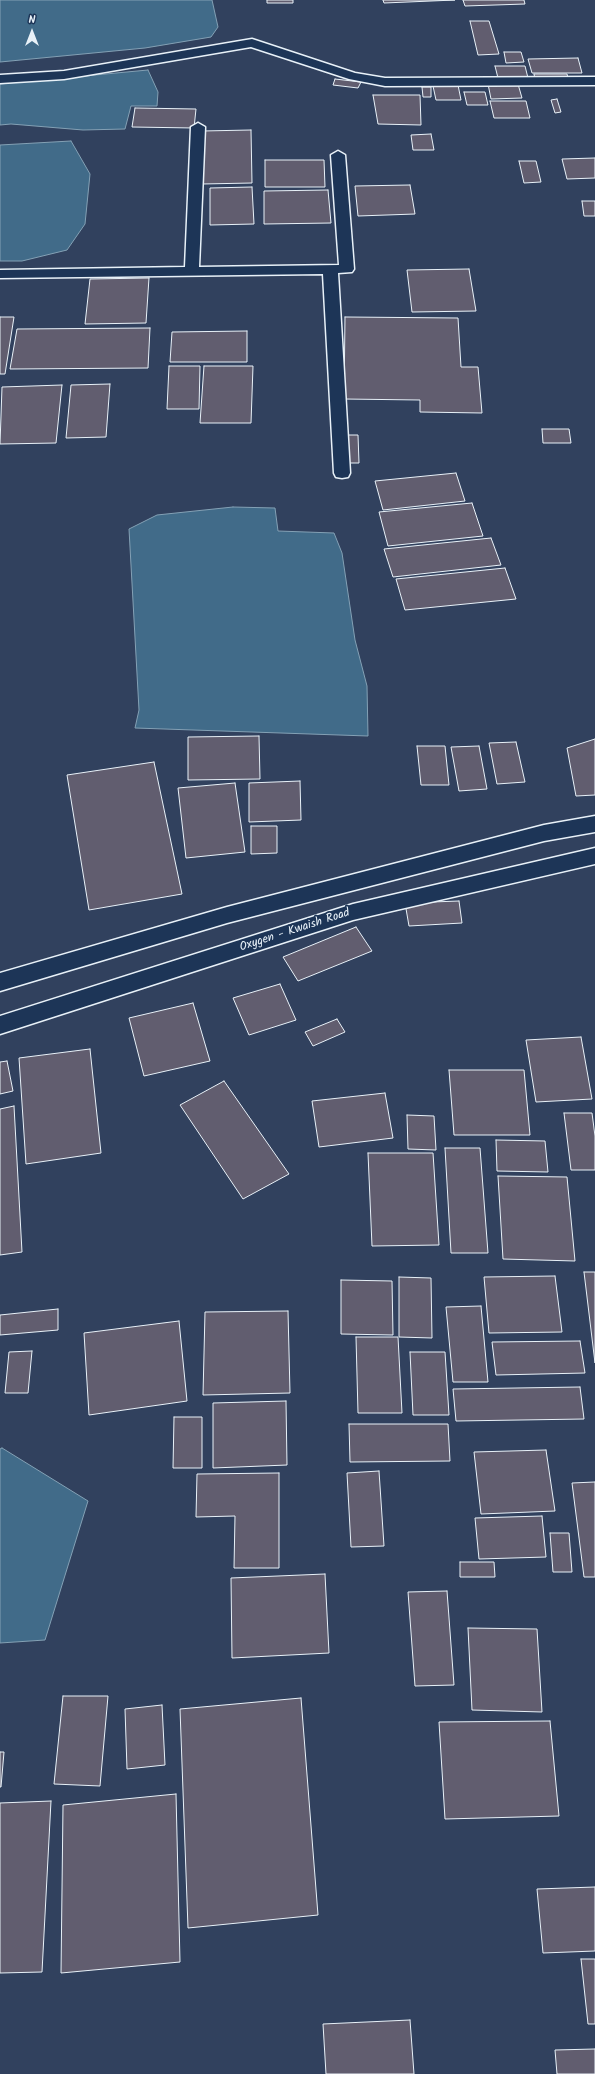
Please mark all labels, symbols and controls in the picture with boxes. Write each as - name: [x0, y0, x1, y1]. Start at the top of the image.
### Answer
- text: N: [29, 11, 35, 29]
- north arrow: [12, 12, 52, 52]
- street label: Oxygen - Kwaish Road: [238, 906, 352, 956]

